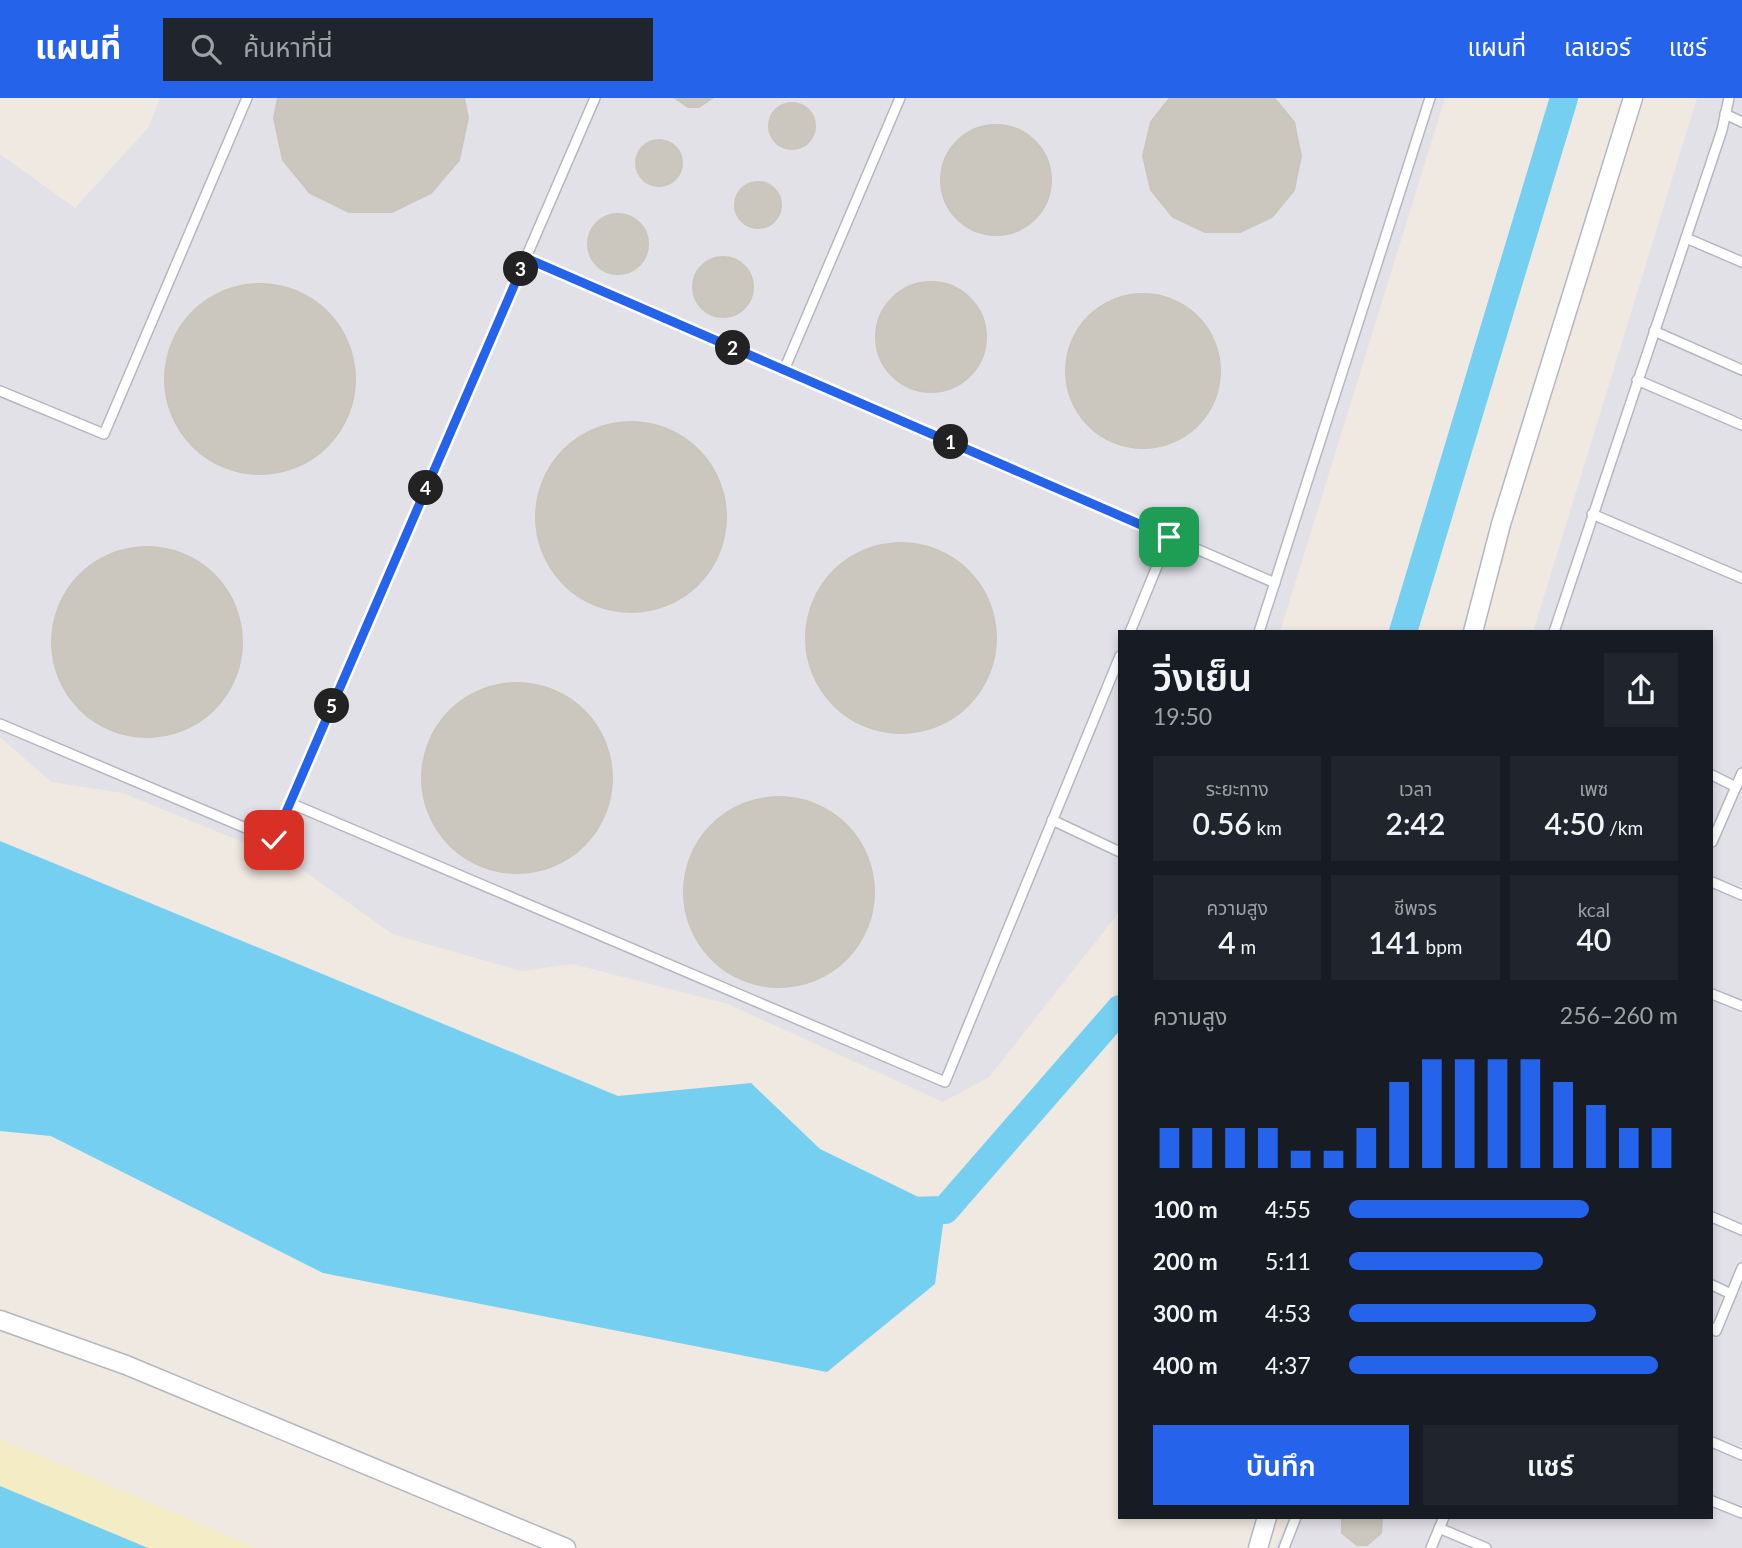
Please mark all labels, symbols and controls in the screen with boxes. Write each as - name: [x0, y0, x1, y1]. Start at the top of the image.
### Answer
- search box: [163, 18, 653, 81]
- text: แผนที่: [35, 26, 121, 66]
- icon: search: [187, 30, 225, 68]
- text: ค้นหาที่นี่: [243, 31, 333, 63]
- text: แผนที่: [1468, 32, 1526, 61]
- text: เลเยอร์: [1564, 32, 1631, 61]
- text: แชร์: [1669, 32, 1707, 61]
- pin: 3: [504, 252, 538, 286]
- text: 3: [515, 257, 526, 280]
- pin: 2: [716, 330, 750, 366]
- text: 2: [727, 336, 738, 359]
- pin: 1: [934, 424, 968, 460]
- text: 1: [945, 430, 956, 453]
- pin: 4: [408, 470, 444, 506]
- text: 4: [420, 476, 431, 499]
- pin: [1139, 507, 1199, 567]
- icon: arrive: [1150, 518, 1188, 556]
- text: วิ่งเย็น: [1153, 653, 1252, 699]
- button: share: [1604, 653, 1678, 727]
- pin: 5: [314, 688, 350, 724]
- text: 5: [326, 694, 337, 717]
- text: 19:50: [1153, 702, 1212, 730]
- text: ระยะทาง: [1206, 777, 1269, 800]
- text: เวลา: [1399, 777, 1432, 800]
- text: เพซ: [1579, 777, 1608, 800]
- text: 0.56: [1192, 805, 1252, 841]
- text: 2:42: [1386, 805, 1445, 841]
- text: 4:50: [1545, 805, 1604, 841]
- pin: [244, 810, 304, 870]
- text: km: [1252, 816, 1282, 839]
- text: /km: [1604, 816, 1643, 839]
- icon: check: [255, 821, 293, 859]
- text: ความสูง: [1206, 896, 1268, 919]
- text: ชีพจร: [1394, 896, 1437, 919]
- text: kcal: [1578, 898, 1610, 921]
- text: 40: [1576, 921, 1611, 957]
- text: 4: [1218, 924, 1236, 960]
- text: 141: [1369, 924, 1421, 960]
- text: m: [1236, 935, 1256, 958]
- text: bpm: [1421, 935, 1462, 958]
- text: 256–260 m: [1560, 1001, 1678, 1029]
- text: ความสูง: [1153, 1002, 1227, 1030]
- text: 100 m: [1153, 1195, 1218, 1223]
- text: 4:55: [1265, 1195, 1311, 1223]
- text: 200 m: [1153, 1247, 1218, 1275]
- text: 5:11: [1265, 1247, 1311, 1275]
- text: 300 m: [1153, 1299, 1218, 1327]
- text: 4:53: [1265, 1299, 1311, 1327]
- text: 400 m: [1153, 1351, 1218, 1379]
- text: 4:37: [1265, 1351, 1311, 1379]
- button: บันทึก: [1153, 1425, 1409, 1505]
- button: แชร์: [1423, 1425, 1678, 1505]

